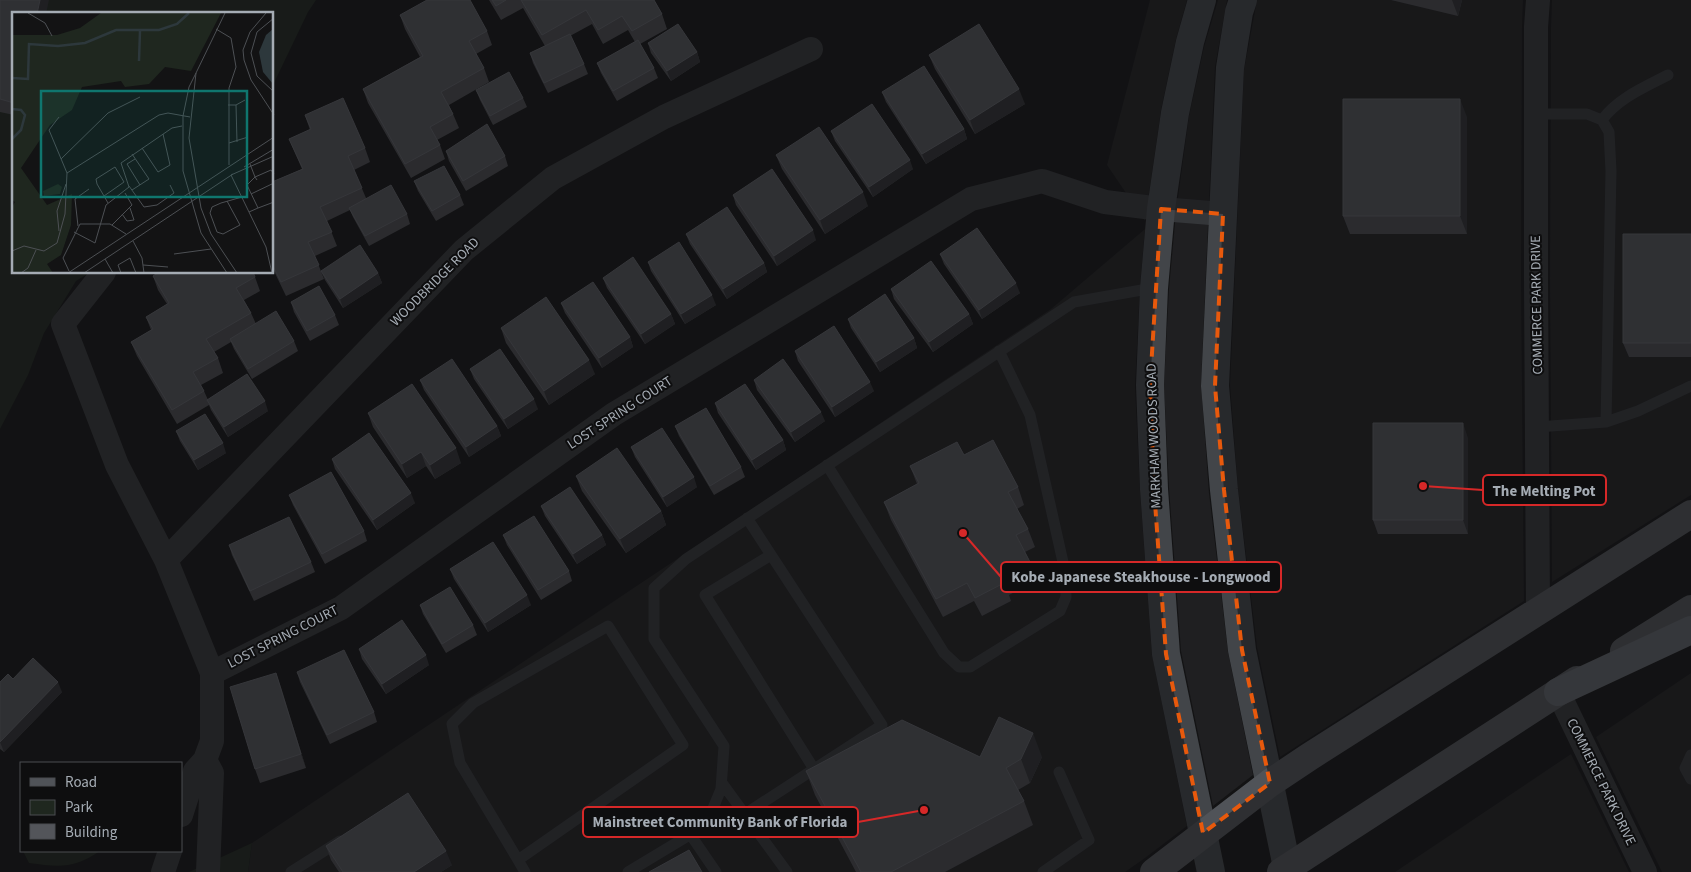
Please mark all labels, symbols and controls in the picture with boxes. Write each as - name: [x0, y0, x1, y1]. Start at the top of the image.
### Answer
- inset map: [12, 12, 274, 274]
- street label: WOODBRIDGE ROAD: [386, 233, 484, 331]
- street label: COMMERCE PARK DRIVE: [1526, 235, 1548, 375]
- street label: MARKHAM WOODS ROAD: [1141, 363, 1167, 509]
- street label: LOST SPRING COURT: [563, 371, 677, 455]
- callout: The Melting Pot: [1483, 475, 1606, 505]
- text: The Melting Pot: [1493, 481, 1596, 502]
- callout: Kobe Japanese Steakhouse - Longwood: [1001, 562, 1281, 592]
- text: Kobe Japanese Steakhouse - Longwood: [1011, 567, 1271, 588]
- street label: LOST SPRING COURT: [224, 600, 342, 674]
- street label: COMMERCE PARK DRIVE: [1561, 715, 1641, 849]
- legend: [20, 762, 182, 852]
- text: Road: [65, 772, 97, 793]
- text: Park: [65, 797, 94, 818]
- callout: Mainstreet Community Bank of Florida: [583, 807, 858, 837]
- text: Mainstreet Community Bank of Florida: [593, 812, 848, 833]
- text: Building: [65, 822, 118, 843]

